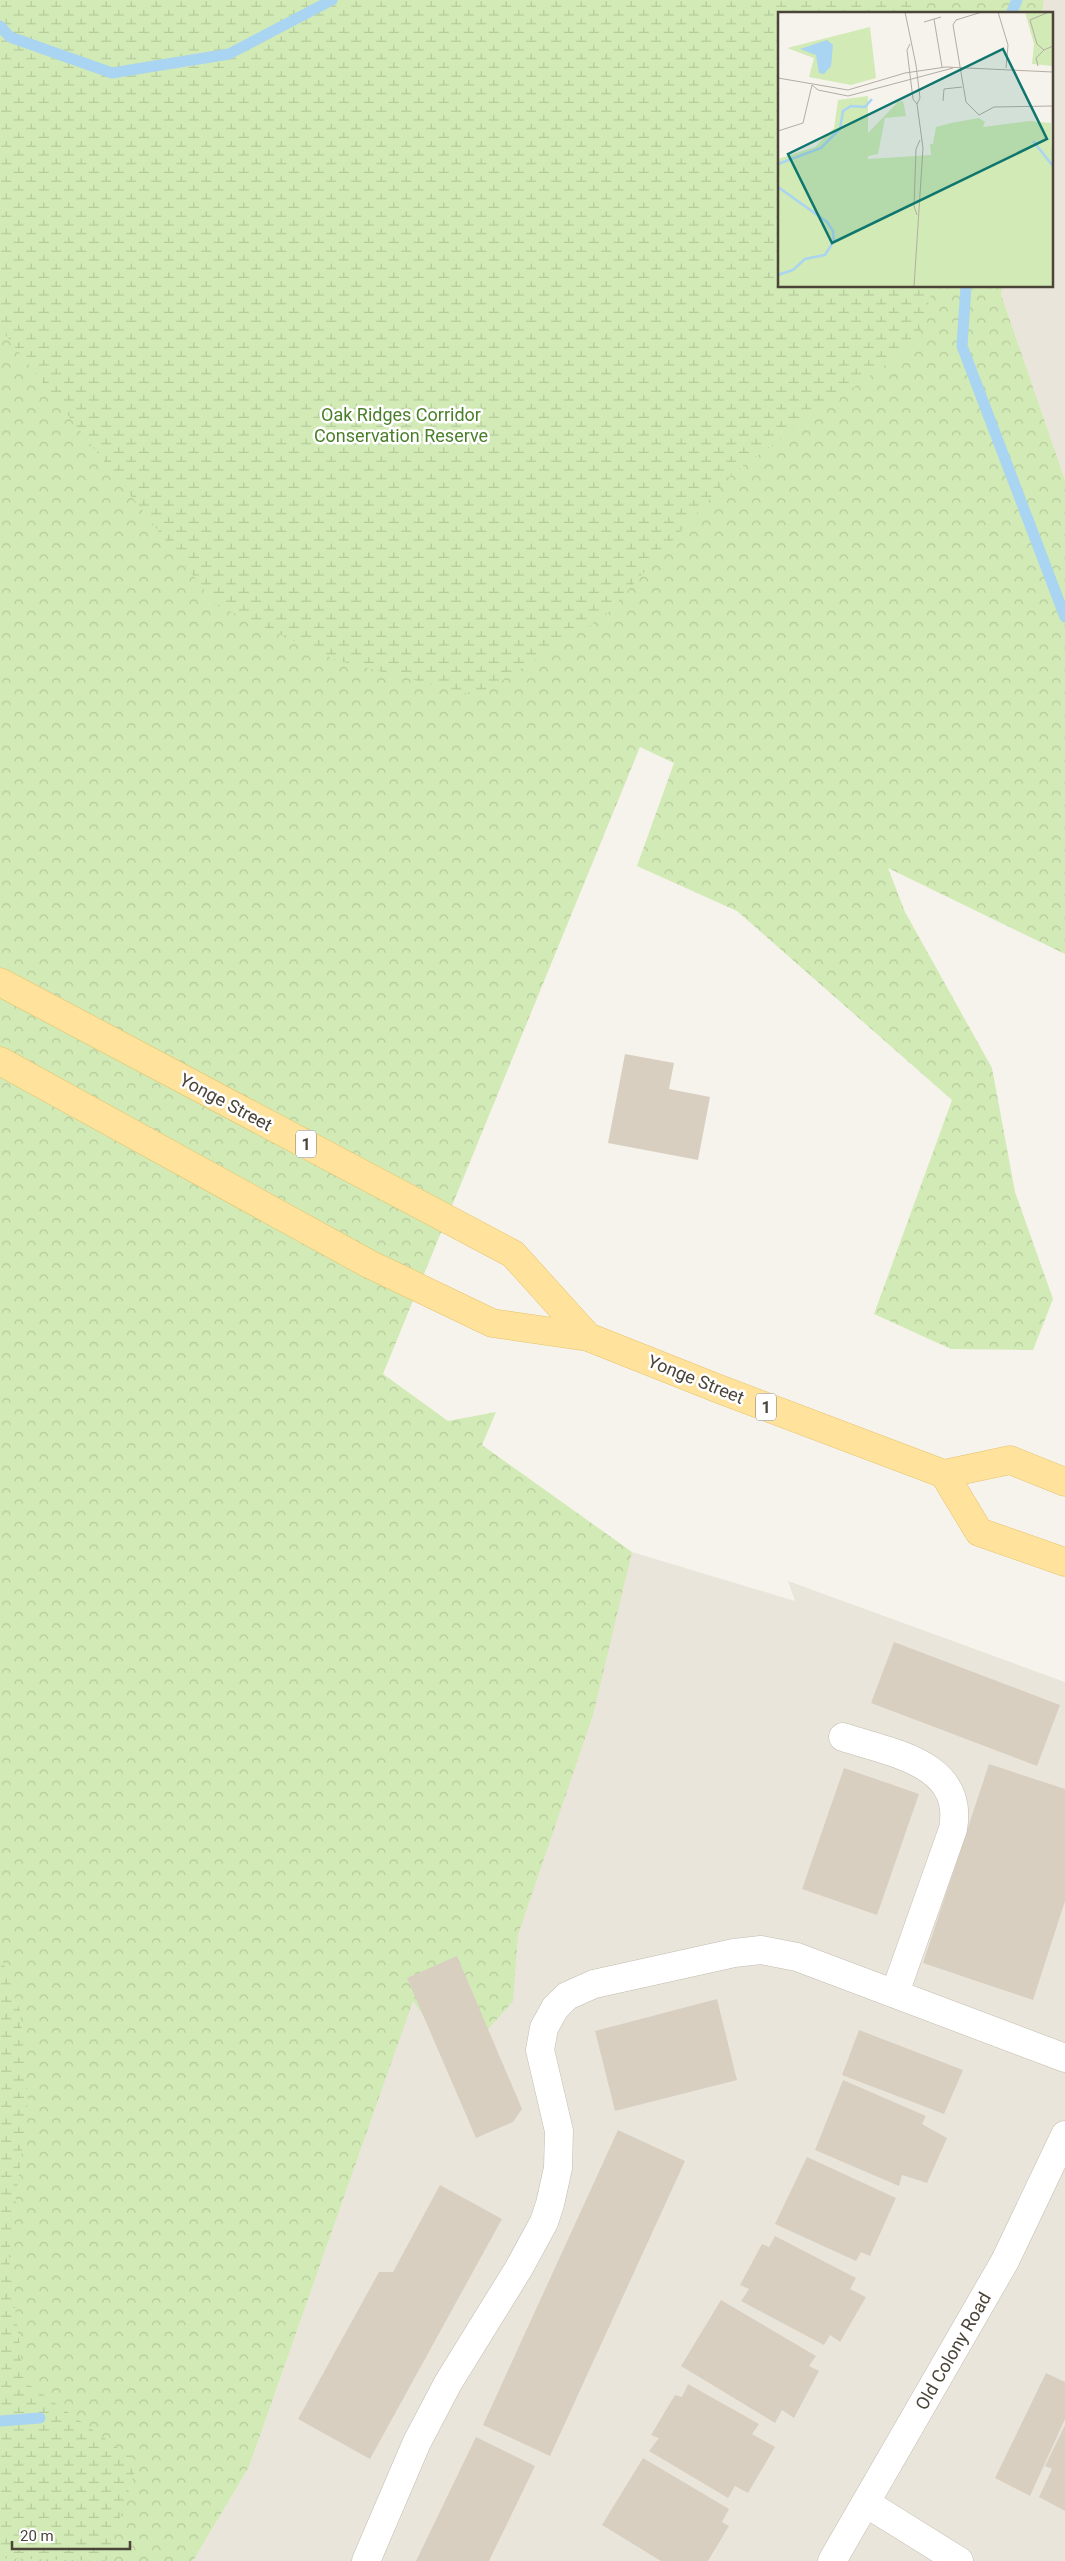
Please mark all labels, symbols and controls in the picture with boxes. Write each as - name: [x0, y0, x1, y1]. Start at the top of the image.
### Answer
- inset map: [778, 12, 1052, 288]
- park label: Oak Ridges Corridor Conservation Reserve: [314, 404, 488, 446]
- street label: Yonge Street: [176, 1069, 276, 1135]
- road number: 1: [296, 1130, 316, 1158]
- street label: Yonge Street: [645, 1350, 747, 1408]
- road number: 1: [756, 1394, 776, 1420]
- street label: Old Colony Road: [911, 2288, 995, 2414]
- scale bar: [12, 2518, 130, 2550]
- text: 20 m: [20, 2527, 54, 2545]

